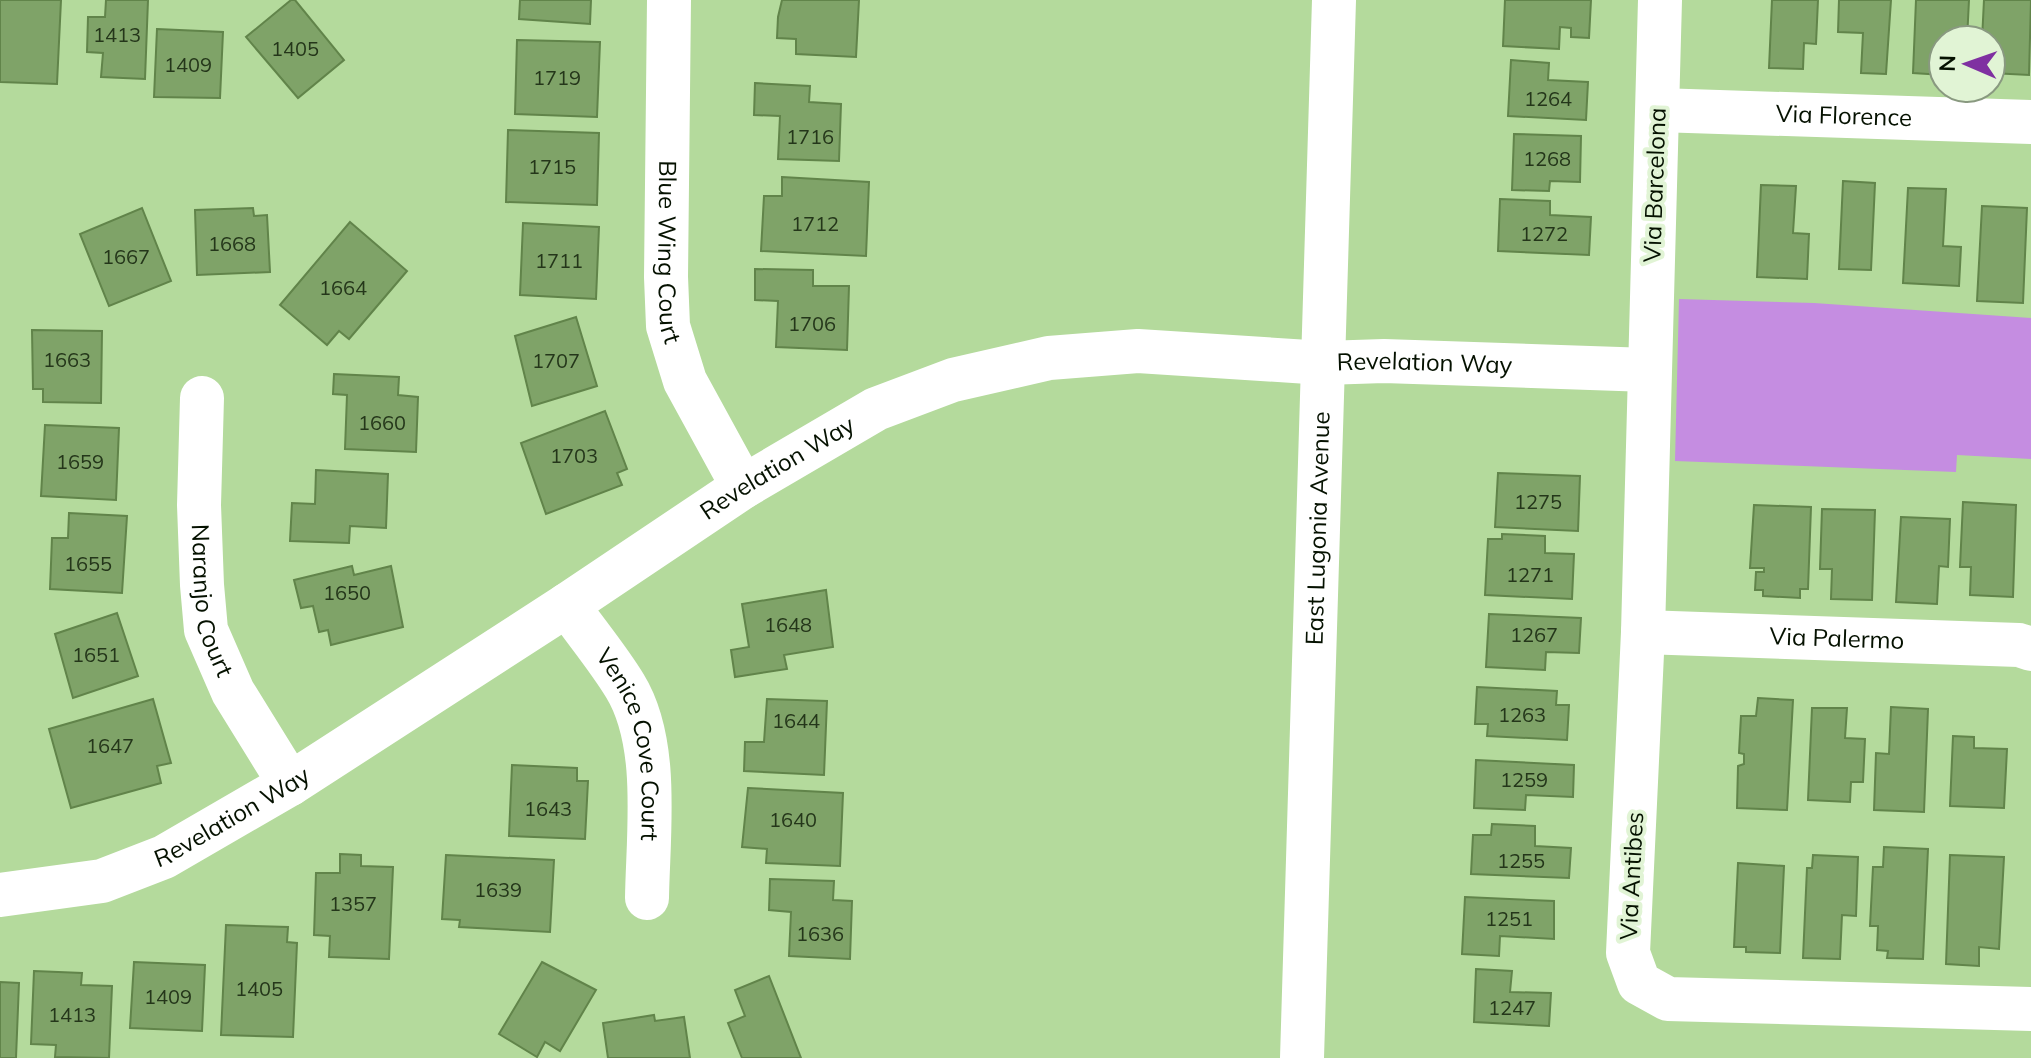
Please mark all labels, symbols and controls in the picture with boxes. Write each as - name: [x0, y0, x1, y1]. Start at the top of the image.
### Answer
- house number: 1413: [93, 22, 141, 47]
- north arrow: [1927, 24, 2007, 104]
- house number: 1405: [271, 36, 319, 61]
- house number: 1409: [164, 52, 212, 77]
- text: N: [1933, 55, 1961, 72]
- house number: 1719: [533, 65, 581, 90]
- house number: 1264: [1524, 86, 1572, 111]
- street label: Via Florence: [1775, 98, 1913, 132]
- street label: Via Barcelona: [1636, 107, 1672, 263]
- house number: 1716: [786, 124, 834, 149]
- house number: 1268: [1523, 146, 1571, 171]
- house number: 1715: [528, 154, 576, 179]
- street label: Blue Wing Court: [652, 160, 688, 347]
- house number: 1712: [791, 211, 839, 236]
- house number: 1272: [1520, 221, 1568, 246]
- house number: 1668: [208, 231, 256, 256]
- house number: 1667: [102, 244, 150, 269]
- house number: 1711: [535, 248, 583, 273]
- house number: 1664: [319, 275, 367, 300]
- house number: 1706: [788, 311, 836, 336]
- street label: Revelation Way: [1336, 345, 1513, 379]
- house number: 1663: [43, 347, 91, 372]
- house number: 1707: [532, 348, 580, 373]
- street label: Revelation Way: [694, 409, 860, 526]
- house number: 1660: [358, 410, 406, 435]
- street label: East Lugonia Avenue: [1298, 411, 1336, 646]
- house number: 1703: [550, 443, 598, 468]
- house number: 1659: [56, 449, 104, 474]
- house number: 1275: [1514, 489, 1562, 514]
- street label: Naranjo Court: [186, 523, 241, 681]
- house number: 1655: [64, 551, 112, 576]
- house number: 1271: [1506, 562, 1554, 587]
- house number: 1650: [323, 580, 371, 605]
- house number: 1648: [764, 612, 812, 637]
- street label: Via Palermo: [1769, 620, 1905, 655]
- house number: 1267: [1510, 622, 1558, 647]
- house number: 1651: [72, 642, 120, 667]
- street label: Venice Cove Court: [590, 642, 666, 841]
- house number: 1263: [1498, 702, 1546, 727]
- house number: 1644: [772, 708, 820, 733]
- house number: 1647: [86, 733, 134, 758]
- street label: Revelation Way: [150, 759, 315, 873]
- house number: 1259: [1500, 767, 1548, 792]
- house number: 1643: [524, 796, 572, 821]
- house number: 1640: [769, 807, 817, 832]
- street label: Via Antibes: [1613, 811, 1649, 941]
- house number: 1255: [1497, 848, 1545, 873]
- house number: 1639: [474, 877, 522, 902]
- house number: 1357: [329, 891, 377, 916]
- house number: 1251: [1485, 906, 1533, 931]
- house number: 1636: [796, 921, 844, 946]
- house number: 1405: [235, 976, 283, 1001]
- house number: 1409: [144, 984, 192, 1009]
- house number: 1247: [1488, 995, 1536, 1020]
- house number: 1413: [48, 1002, 96, 1027]

